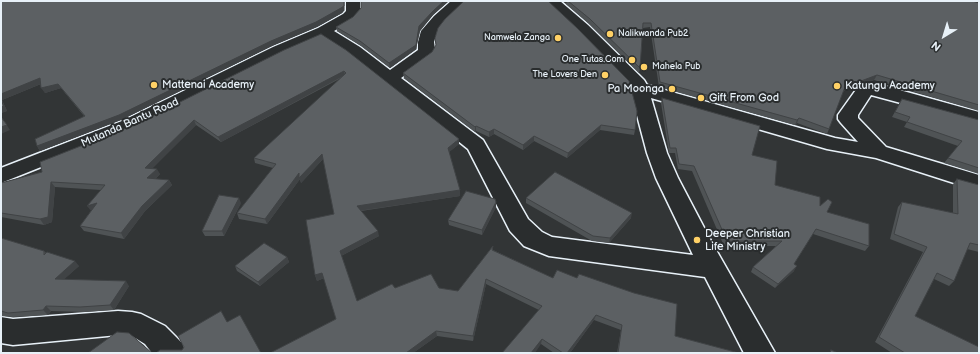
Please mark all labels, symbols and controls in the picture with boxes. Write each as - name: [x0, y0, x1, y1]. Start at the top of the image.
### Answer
- north arrow: [924, 16, 964, 56]
- marker: Nalikwanda Pub2: [605, 29, 615, 39]
- place label: Nalikwanda Pub2: [618, 29, 688, 39]
- place label: Namwela Zanga: [484, 33, 550, 43]
- marker: Namwela Zanga: [553, 33, 563, 43]
- text: N: [929, 38, 944, 54]
- place label: One Tutas.Com: [562, 55, 624, 65]
- marker: One Tutas.Com: [627, 55, 637, 65]
- marker: Mahela Pub: [639, 62, 649, 72]
- place label: Mahela Pub: [652, 62, 700, 72]
- place label: The Lovers Den: [533, 70, 597, 80]
- marker: The Lovers Den: [600, 70, 610, 80]
- place label: Mattenai Academy: [162, 78, 254, 92]
- place label: Katungu Academy: [845, 79, 935, 93]
- marker: Mattenai Academy: [149, 80, 159, 90]
- marker: Katungu Academy: [832, 81, 842, 91]
- place label: Pa Moonga: [608, 82, 664, 96]
- marker: Pa Moonga: [667, 84, 677, 94]
- place label: Gift From God: [709, 91, 779, 105]
- marker: Gift From God: [696, 93, 706, 103]
- street label: Mutanda Bantu Road: [79, 95, 181, 151]
- place label: Deeper Christian Life Ministry: [705, 227, 790, 253]
- marker: Deeper Christian Life Ministry: [692, 235, 702, 245]

